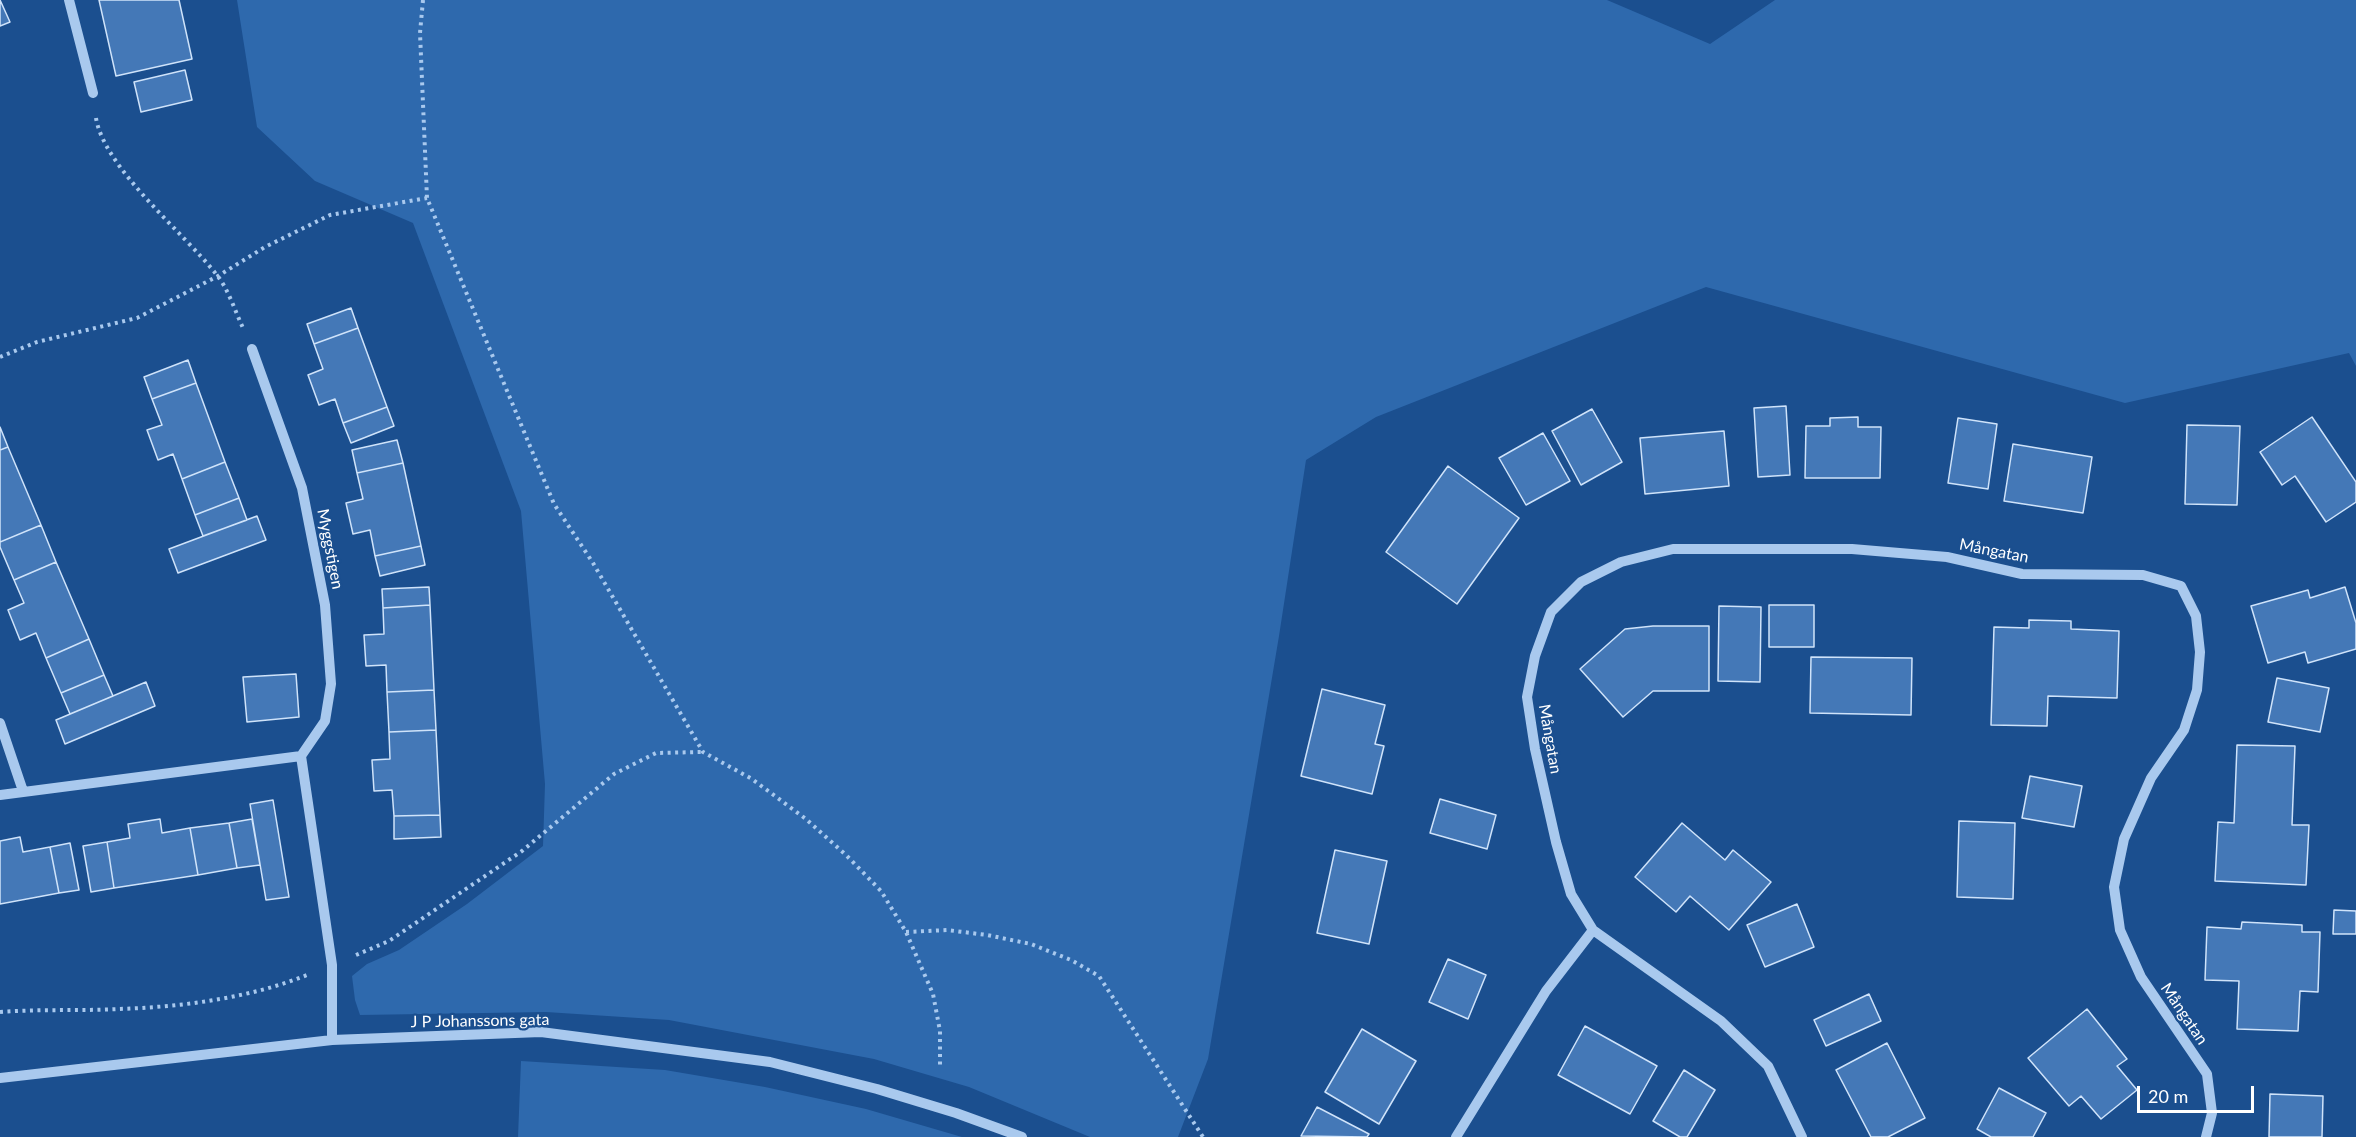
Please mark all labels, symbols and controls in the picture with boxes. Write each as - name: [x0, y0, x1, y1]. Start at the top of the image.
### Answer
- street label: Myggstigen: [313, 507, 347, 591]
- street label: Mångatan: [1958, 535, 2030, 567]
- street label: Mångatan: [1534, 703, 1566, 775]
- street label: Mångatan: [2156, 979, 2212, 1049]
- street label: J P Johanssons gata: [411, 1010, 549, 1032]
- scale bar: [2140, 1074, 2257, 1112]
- text: 20 m: [2148, 1085, 2188, 1107]

